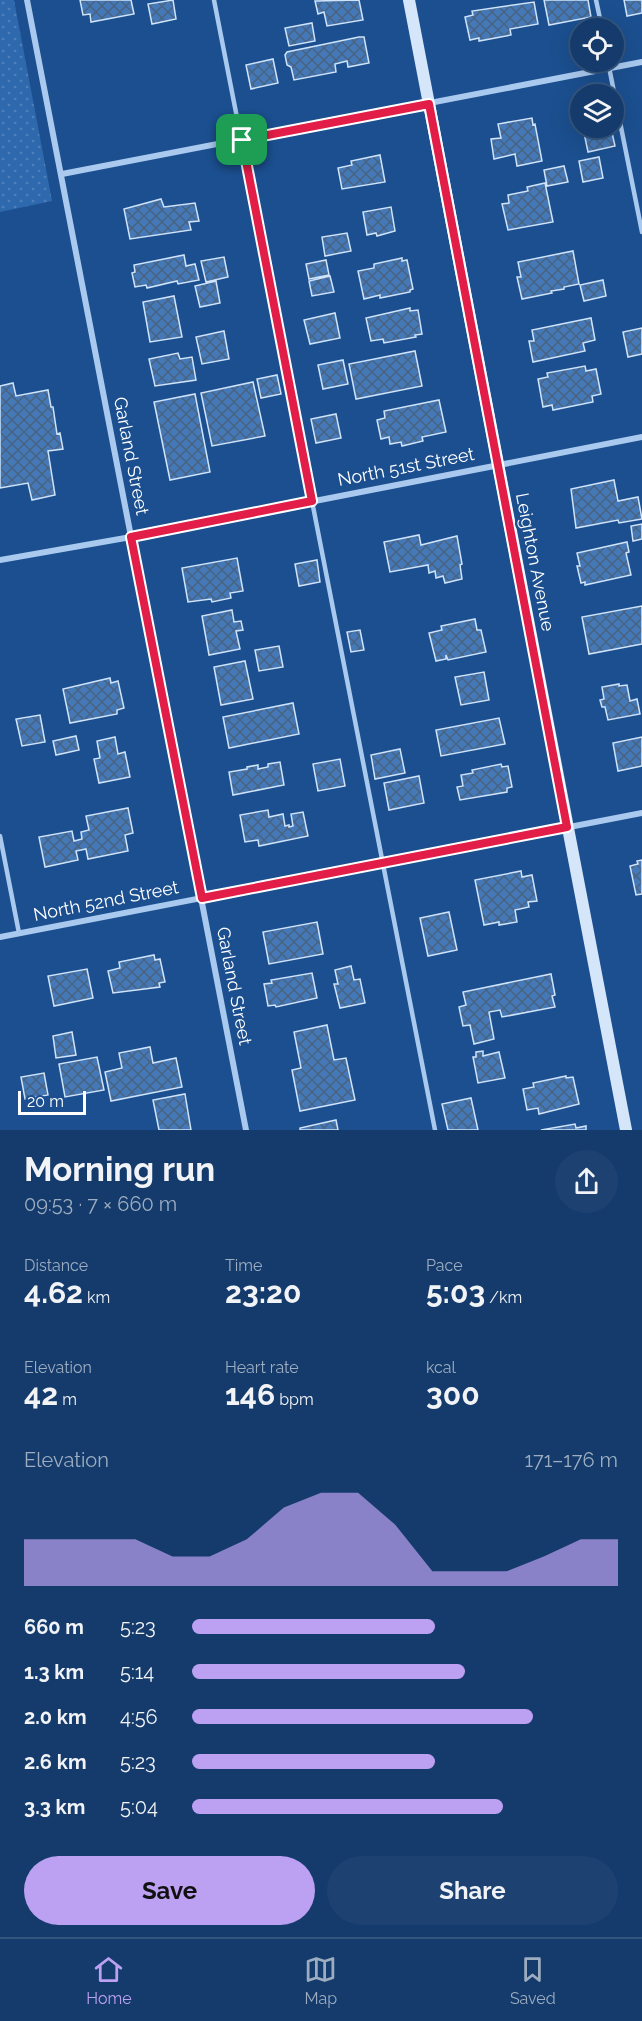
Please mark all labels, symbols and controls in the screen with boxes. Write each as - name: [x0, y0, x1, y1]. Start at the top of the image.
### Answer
- map controls: [570, 18, 624, 138]
- button: locate: [570, 18, 624, 72]
- button: layers: [570, 84, 624, 138]
- pin: [216, 114, 267, 165]
- icon: arrive: [225, 123, 258, 156]
- street label: Garland Street: [110, 395, 153, 517]
- street label: North 51st Street: [336, 443, 476, 490]
- street label: Leighton Avenue: [512, 491, 559, 633]
- street label: North 52nd Street: [32, 876, 180, 925]
- street label: Garland Street: [213, 925, 256, 1047]
- scale bar: [18, 1088, 86, 1116]
- text: 20 m: [27, 1092, 64, 1111]
- text: Morning run: [24, 1150, 215, 1189]
- button: share: [555, 1150, 618, 1213]
- text: 09:53 · 7 × 660 m: [24, 1192, 177, 1216]
- text: Distance: [24, 1256, 88, 1275]
- text: Time: [225, 1256, 262, 1275]
- text: Pace: [426, 1256, 463, 1275]
- text: 4.62: [24, 1275, 83, 1310]
- text: 23:20: [225, 1275, 301, 1310]
- text: 5:03: [426, 1275, 485, 1310]
- text: km: [83, 1288, 110, 1307]
- text: /km: [485, 1288, 522, 1307]
- text: Elevation: [24, 1358, 92, 1377]
- text: Heart rate: [225, 1358, 299, 1377]
- text: kcal: [426, 1358, 456, 1377]
- text: 42: [24, 1377, 58, 1412]
- text: 146: [225, 1377, 275, 1412]
- text: 300: [426, 1377, 480, 1412]
- text: m: [58, 1390, 77, 1409]
- text: bpm: [275, 1390, 314, 1409]
- text: Elevation: [24, 1448, 109, 1472]
- text: 171–176 m: [525, 1448, 618, 1472]
- text: 660 m: [24, 1615, 84, 1639]
- text: 5:23: [120, 1615, 156, 1639]
- text: 1.3 km: [24, 1660, 84, 1684]
- text: 5:14: [120, 1660, 154, 1684]
- text: 2.0 km: [24, 1705, 87, 1729]
- text: 4:56: [120, 1705, 158, 1729]
- text: 2.6 km: [24, 1750, 87, 1774]
- text: 5:23: [120, 1750, 156, 1774]
- text: 3.3 km: [24, 1795, 85, 1819]
- text: 5:04: [120, 1795, 158, 1819]
- button: Save: [24, 1856, 315, 1925]
- button: Share: [327, 1856, 618, 1925]
- tab: Home: [86, 1953, 132, 2008]
- tab: Map: [304, 1953, 337, 2008]
- tab: Saved: [510, 1953, 556, 2008]

